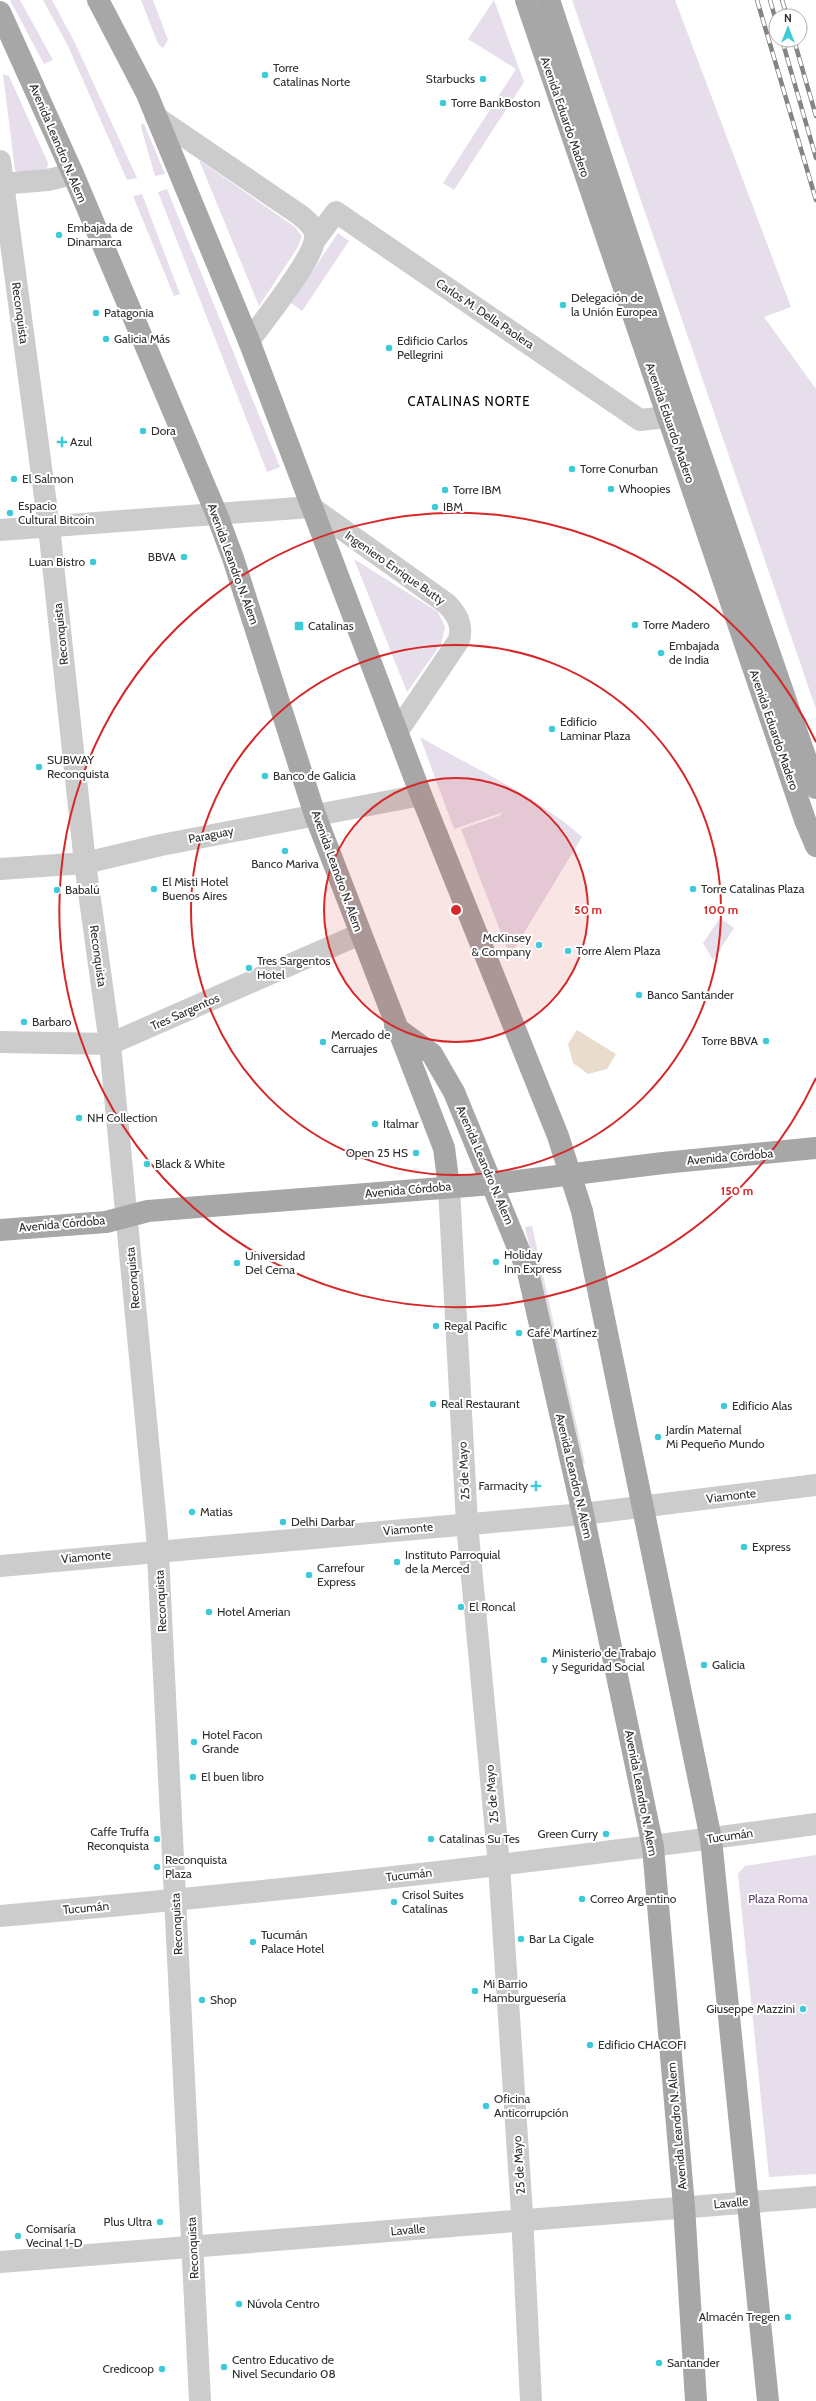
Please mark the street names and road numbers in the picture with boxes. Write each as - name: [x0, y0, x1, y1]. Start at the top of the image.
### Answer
- street label: Avenida Eduardo Madero: [538, 55, 593, 179]
- street label: Avenida Leandro N. Alem: [27, 81, 90, 205]
- street label: Carlos M. Della Paolera: [433, 275, 537, 352]
- street label: Reconquista: [9, 281, 32, 345]
- street label: Avenida Eduardo Madero: [643, 361, 698, 485]
- street label: Avenida Leandro N. Alem: [205, 501, 262, 626]
- street label: Ingeniero Enrique Butty: [342, 527, 448, 608]
- street label: Reconquista: [50, 602, 71, 666]
- street label: Avenida Eduardo Madero: [747, 668, 802, 792]
- street label: Avenida Leandro N. Alem: [309, 808, 366, 933]
- street label: Paraguay: [187, 823, 235, 846]
- street label: Reconquista: [87, 924, 110, 988]
- street label: Tres Sargentos: [148, 990, 221, 1033]
- street label: Avenida Leandro N. Alem: [454, 1103, 517, 1227]
- street label: Avenida Córdoba: [686, 1145, 774, 1168]
- street label: Avenida Córdoba: [364, 1178, 452, 1201]
- street label: Avenida Córdoba: [18, 1212, 106, 1235]
- street label: Reconquista: [122, 1246, 143, 1310]
- street label: Avenida Leandro N. Alem: [553, 1412, 596, 1540]
- street label: 25 de Mayo: [454, 1441, 473, 1501]
- street label: Viamonte: [705, 1485, 757, 1506]
- street label: Viamonte: [382, 1519, 434, 1538]
- street label: Viamonte: [60, 1547, 112, 1566]
- street label: Reconquista: [151, 1569, 170, 1632]
- street label: Avenida Leandro N. Alem: [622, 1729, 661, 1857]
- street label: 25 de Mayo: [481, 1764, 502, 1824]
- street label: Tucumán: [706, 1825, 754, 1846]
- street label: Tucumán: [385, 1865, 433, 1884]
- street label: Reconquista: [167, 1892, 186, 1955]
- street label: Tucumán: [62, 1898, 110, 1917]
- street label: Avenida Leandro N. Alem: [663, 2062, 690, 2190]
- street label: 25 de Mayo: [509, 2135, 528, 2195]
- street label: Lavalle: [713, 2194, 749, 2211]
- street label: Reconquista: [183, 2216, 202, 2279]
- street label: Lavalle: [390, 2221, 426, 2238]

